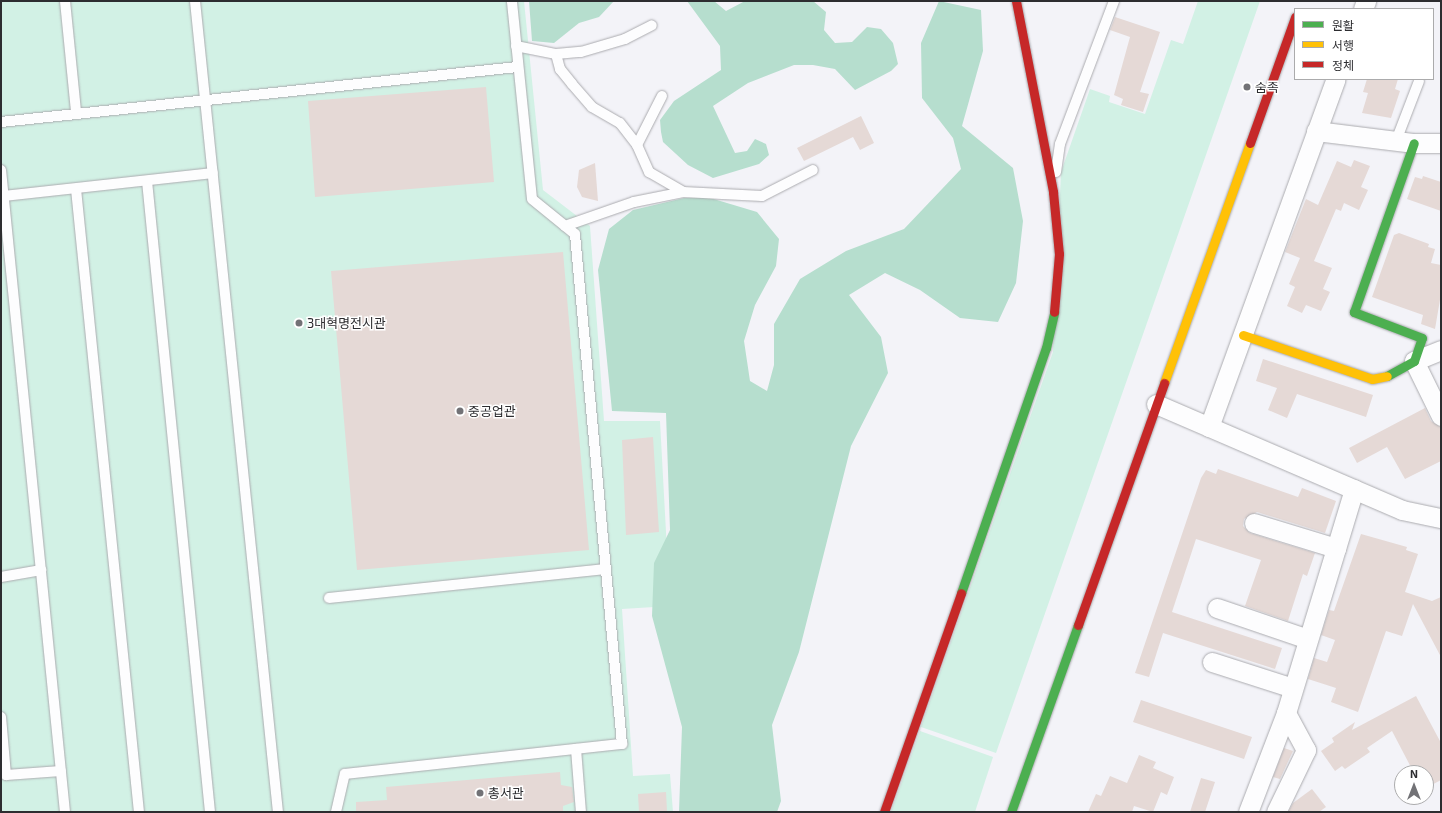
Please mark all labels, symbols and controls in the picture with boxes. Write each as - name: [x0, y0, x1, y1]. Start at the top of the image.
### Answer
- legend: [1294, 8, 1434, 80]
- text: 원활: [1332, 18, 1354, 32]
- text: 서행: [1332, 38, 1354, 52]
- text: 정체: [1332, 58, 1354, 72]
- place label: 숨족: [1255, 79, 1279, 95]
- marker: 숨족: [1242, 82, 1252, 92]
- place label: 3대혁명전시관: [307, 315, 386, 331]
- marker: 3대혁명전시관: [294, 318, 304, 328]
- place label: 중공업관: [468, 403, 516, 419]
- marker: 중공업관: [455, 406, 465, 416]
- north arrow: [1394, 765, 1434, 805]
- text: N: [1410, 767, 1418, 780]
- place label: 총서관: [488, 785, 524, 801]
- marker: 총서관: [475, 788, 485, 798]

